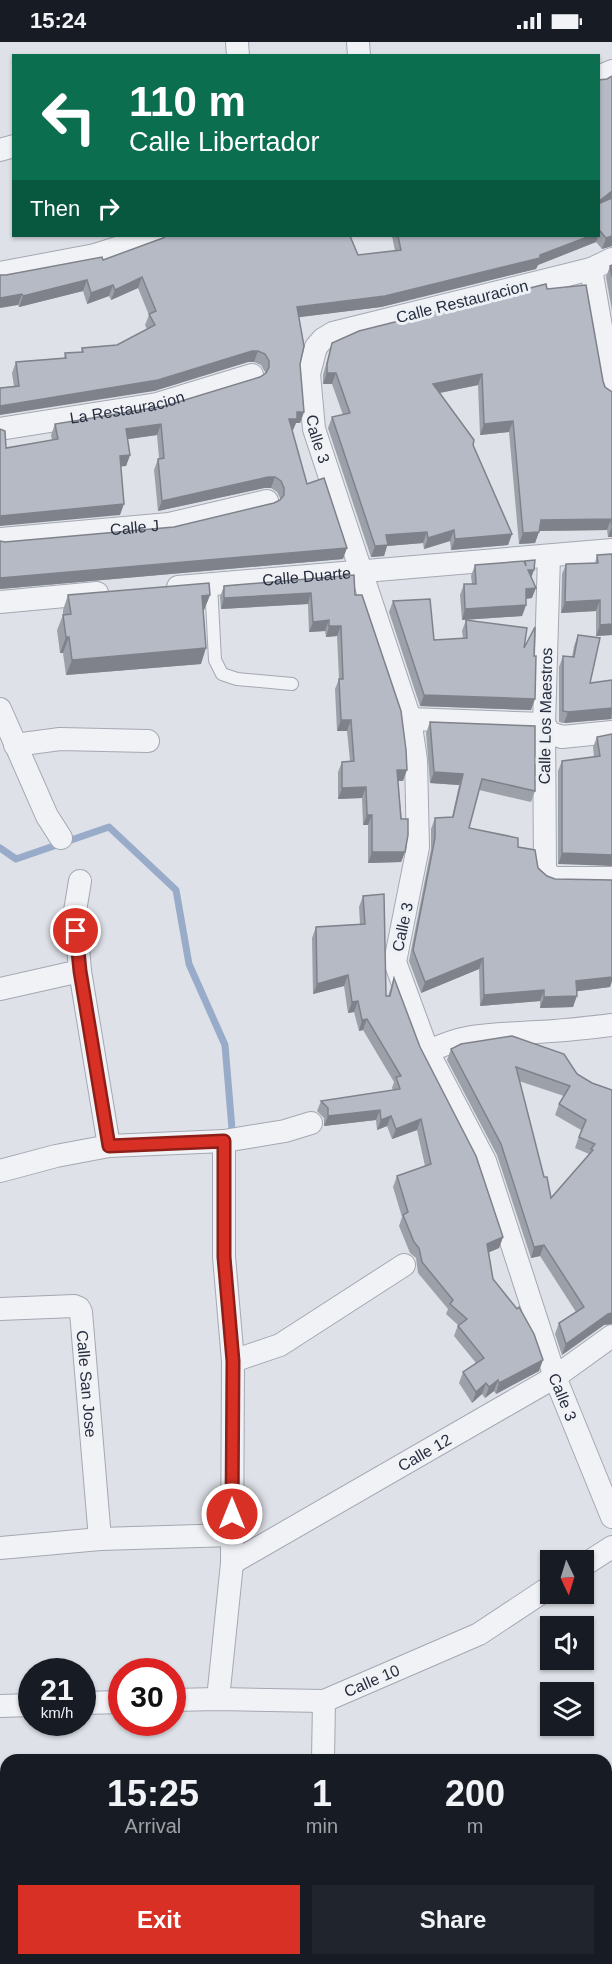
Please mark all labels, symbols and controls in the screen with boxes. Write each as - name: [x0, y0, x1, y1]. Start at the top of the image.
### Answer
- text: 15:24: [30, 8, 86, 33]
- icon: left: [30, 78, 108, 156]
- text: 110 m: [129, 78, 246, 125]
- text: Calle Libertador: [129, 127, 320, 157]
- icon: right: [92, 192, 125, 225]
- text: Then: [30, 196, 80, 221]
- street label: Calle Restauracion: [394, 277, 530, 326]
- street label: La Restauracion: [69, 388, 187, 427]
- street label: Calle 3: [304, 414, 333, 466]
- street label: Calle J: [109, 517, 160, 538]
- street label: Calle Duarte: [262, 564, 352, 589]
- street label: Calle Los Maestros: [536, 647, 555, 785]
- street label: Calle 3: [389, 901, 416, 953]
- pin: [50, 905, 101, 956]
- icon: arrive: [59, 914, 92, 947]
- street label: Calle San Jose: [74, 1329, 99, 1438]
- street label: Calle 3: [545, 1371, 580, 1423]
- street label: Calle 12: [395, 1431, 454, 1475]
- position arrow: [200, 1482, 264, 1546]
- north arrow: [540, 1550, 594, 1604]
- map controls: [540, 1550, 594, 1736]
- button: sound: [540, 1616, 594, 1670]
- speed limit sign: 30: [108, 1658, 186, 1736]
- street label: Calle 10: [342, 1661, 402, 1700]
- text: 21: [40, 1673, 74, 1706]
- button: layers: [540, 1682, 594, 1736]
- text: km/h: [41, 1704, 73, 1721]
- text: 15:25: [107, 1773, 199, 1814]
- text: 1: [312, 1773, 332, 1814]
- text: 200: [445, 1773, 505, 1814]
- text: Arrival: [125, 1815, 181, 1837]
- text: min: [306, 1815, 338, 1837]
- text: m: [467, 1815, 483, 1837]
- button: Exit: [18, 1885, 300, 1954]
- button: Share: [312, 1885, 594, 1954]

